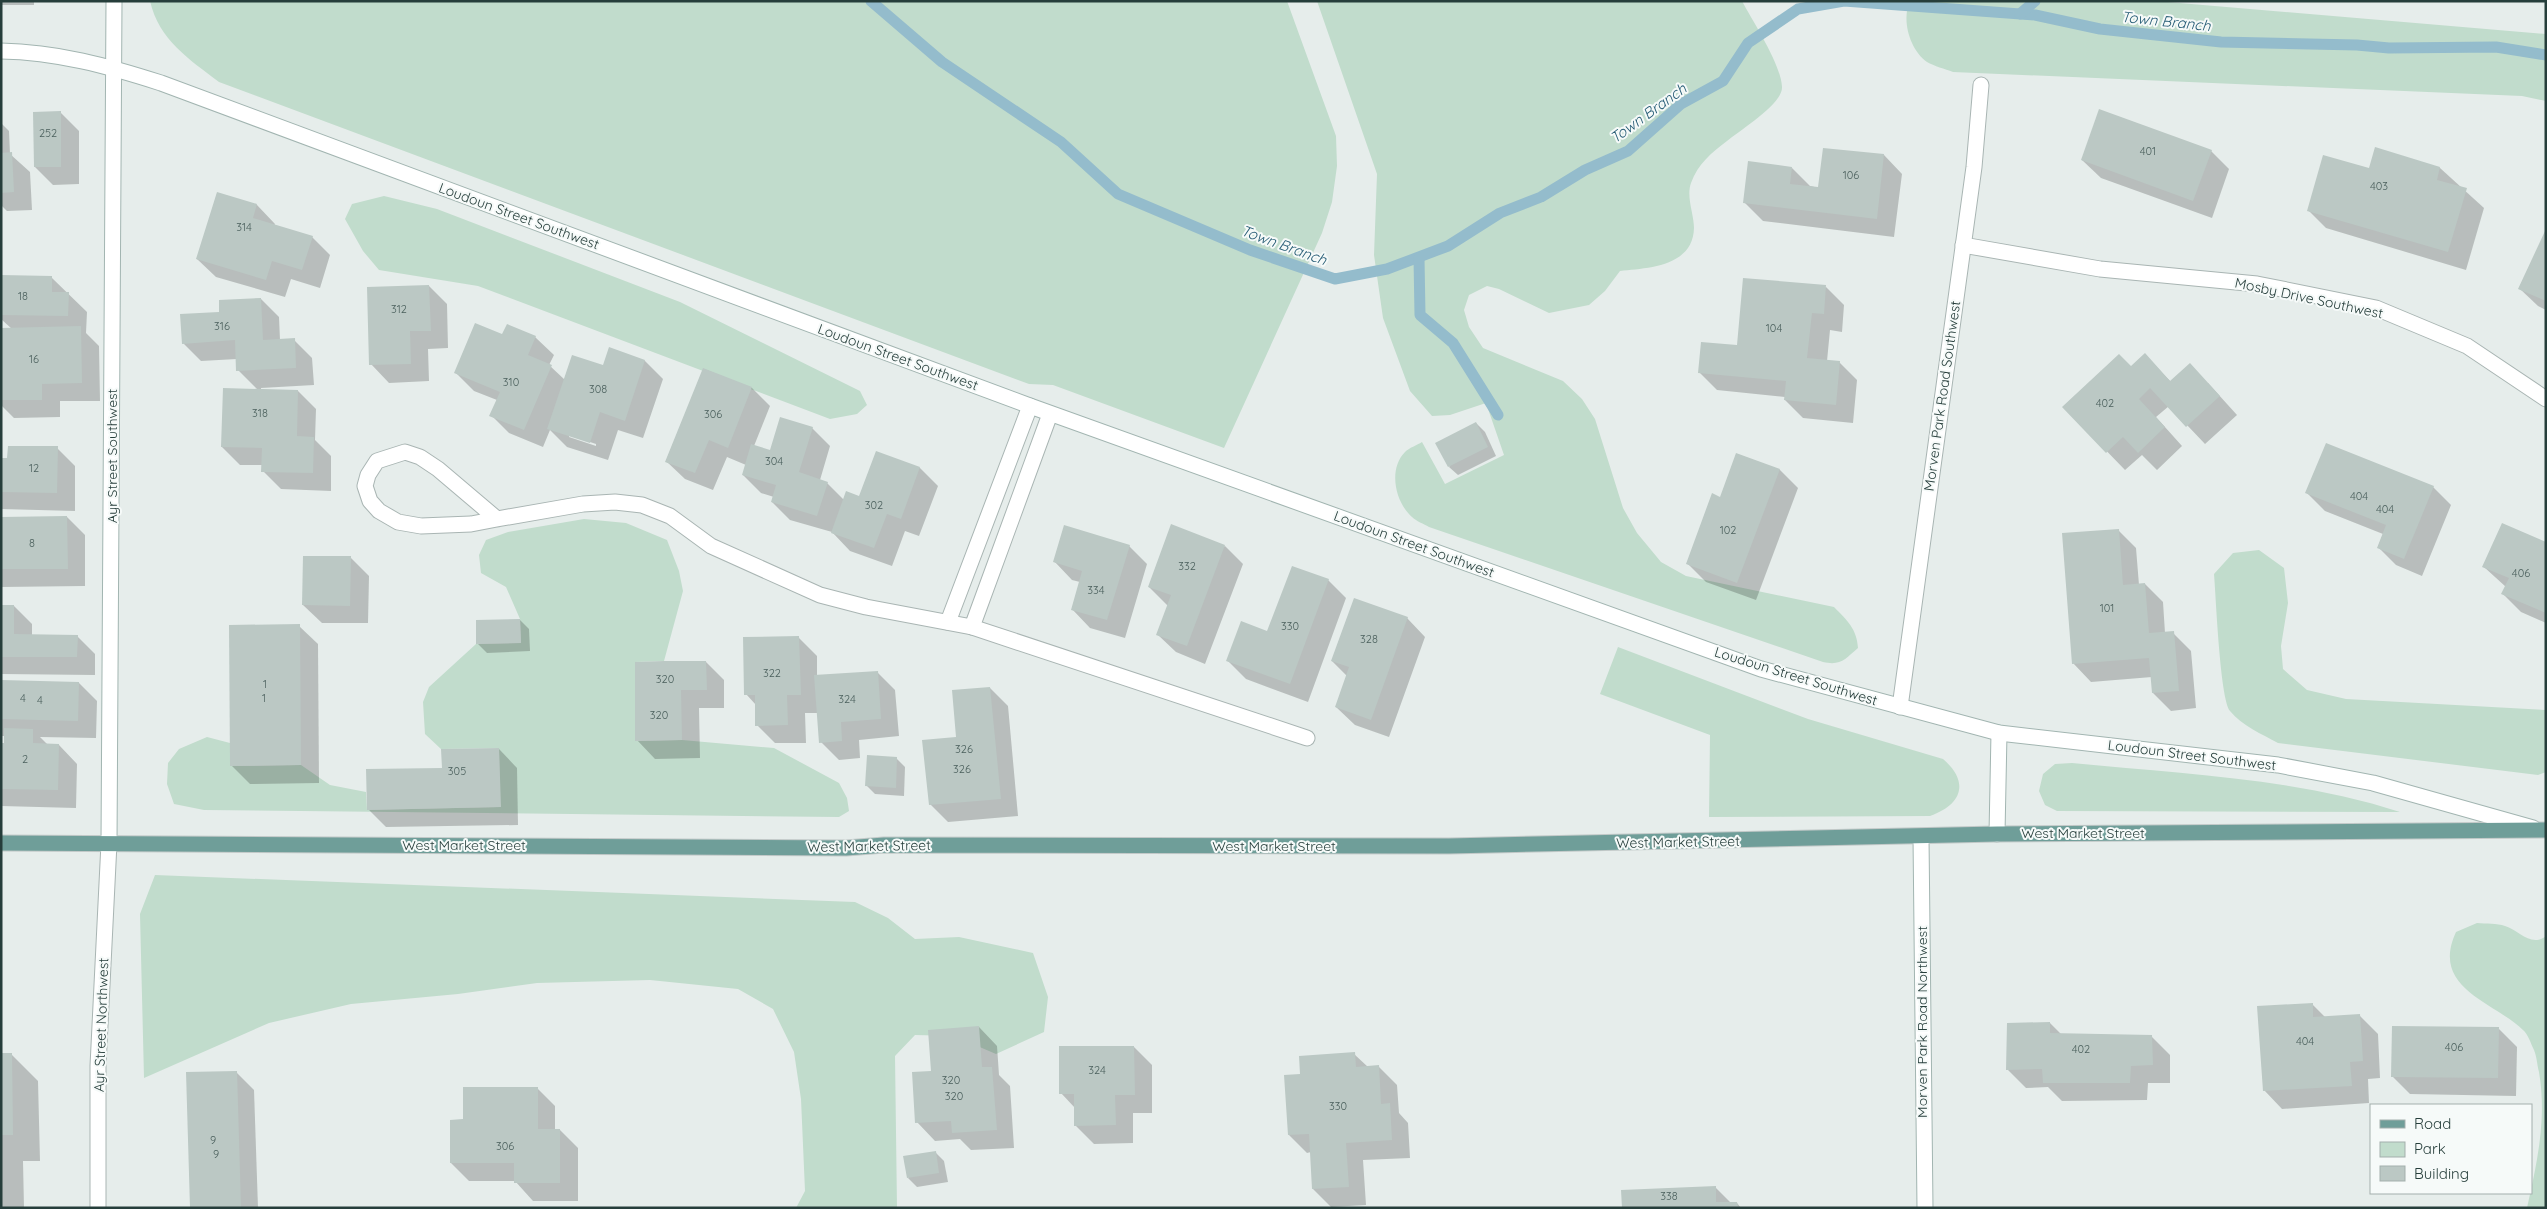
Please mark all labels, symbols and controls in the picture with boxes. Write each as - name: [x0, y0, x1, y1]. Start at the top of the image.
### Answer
- water label: Town Branch: [2120, 7, 2212, 35]
- water label: Town Branch: [1606, 79, 1690, 147]
- house number: 252: [39, 126, 57, 140]
- house number: 401: [2140, 144, 2156, 158]
- house number: 106: [1843, 168, 1859, 182]
- street label: Loudoun Street Southwest: [436, 179, 602, 254]
- house number: 403: [2370, 179, 2388, 193]
- house number: 314: [236, 220, 252, 234]
- water label: Town Branch: [1239, 221, 1330, 269]
- street label: Mosby Drive Southwest: [2233, 273, 2385, 323]
- house number: 18: [18, 289, 28, 303]
- street label: Morven Park Road Southwest: [1920, 299, 1964, 492]
- house number: 312: [391, 302, 407, 316]
- house number: 316: [214, 319, 230, 333]
- street label: Loudoun Street Southwest: [815, 320, 981, 395]
- house number: 104: [1766, 321, 1782, 335]
- house number: 16: [29, 352, 39, 366]
- house number: 310: [503, 375, 519, 389]
- house number: 308: [589, 382, 607, 396]
- street label: Ayr Street Southwest: [103, 388, 121, 523]
- house number: 402: [2096, 396, 2114, 410]
- house number: 318: [252, 406, 268, 420]
- house number: 306: [704, 407, 722, 421]
- house number: 304: [765, 454, 783, 468]
- house number: 12: [29, 461, 39, 475]
- house number: 404: [2350, 489, 2368, 503]
- house number: 302: [865, 498, 883, 512]
- house number: 404: [2376, 502, 2394, 516]
- street label: Loudoun Street Southwest: [1331, 507, 1497, 582]
- house number: 102: [1720, 523, 1736, 537]
- house number: 8: [29, 536, 35, 550]
- house number: 332: [1178, 559, 1196, 573]
- house number: 406: [2512, 566, 2530, 580]
- house number: 334: [1087, 583, 1105, 597]
- house number: 101: [2100, 601, 2114, 615]
- house number: 330: [1281, 619, 1299, 633]
- house number: 328: [1360, 632, 1378, 646]
- street label: Loudoun Street Southwest: [1712, 643, 1880, 709]
- house number: 322: [763, 666, 781, 680]
- house number: 320: [656, 672, 674, 686]
- house number: 1: [263, 677, 267, 691]
- house number: 4: [20, 691, 26, 705]
- house number: 1: [262, 691, 266, 705]
- house number: 324: [838, 692, 856, 706]
- house number: 4: [37, 693, 43, 707]
- house number: 320: [650, 708, 668, 722]
- street label: Loudoun Street Southwest: [2107, 736, 2277, 774]
- house number: 326: [955, 742, 973, 756]
- house number: 2: [22, 752, 28, 766]
- house number: 326: [953, 762, 971, 776]
- house number: 305: [448, 764, 466, 778]
- street label: West Market Street: [2021, 824, 2145, 842]
- street label: West Market Street: [1616, 832, 1740, 852]
- street label: West Market Street: [402, 836, 526, 854]
- street label: West Market Street: [807, 836, 931, 856]
- street label: West Market Street: [1212, 837, 1336, 855]
- street label: Morven Park Road Northwest: [1913, 926, 1931, 1118]
- street label: Ayr Street Northwest: [90, 957, 112, 1092]
- house number: 404: [2296, 1034, 2314, 1048]
- house number: 406: [2445, 1040, 2463, 1054]
- house number: 402: [2072, 1042, 2090, 1056]
- house number: 324: [1088, 1063, 1106, 1077]
- house number: 320: [942, 1073, 960, 1087]
- house number: 320: [945, 1089, 963, 1103]
- house number: 330: [1329, 1099, 1347, 1113]
- legend: [2370, 1104, 2532, 1194]
- text: Road: [2414, 1114, 2451, 1133]
- house number: 9: [210, 1133, 216, 1147]
- house number: 306: [496, 1139, 514, 1153]
- text: Park: [2414, 1139, 2446, 1158]
- house number: 9: [213, 1147, 219, 1161]
- text: Building: [2414, 1164, 2469, 1183]
- house number: 338: [1660, 1189, 1678, 1203]

